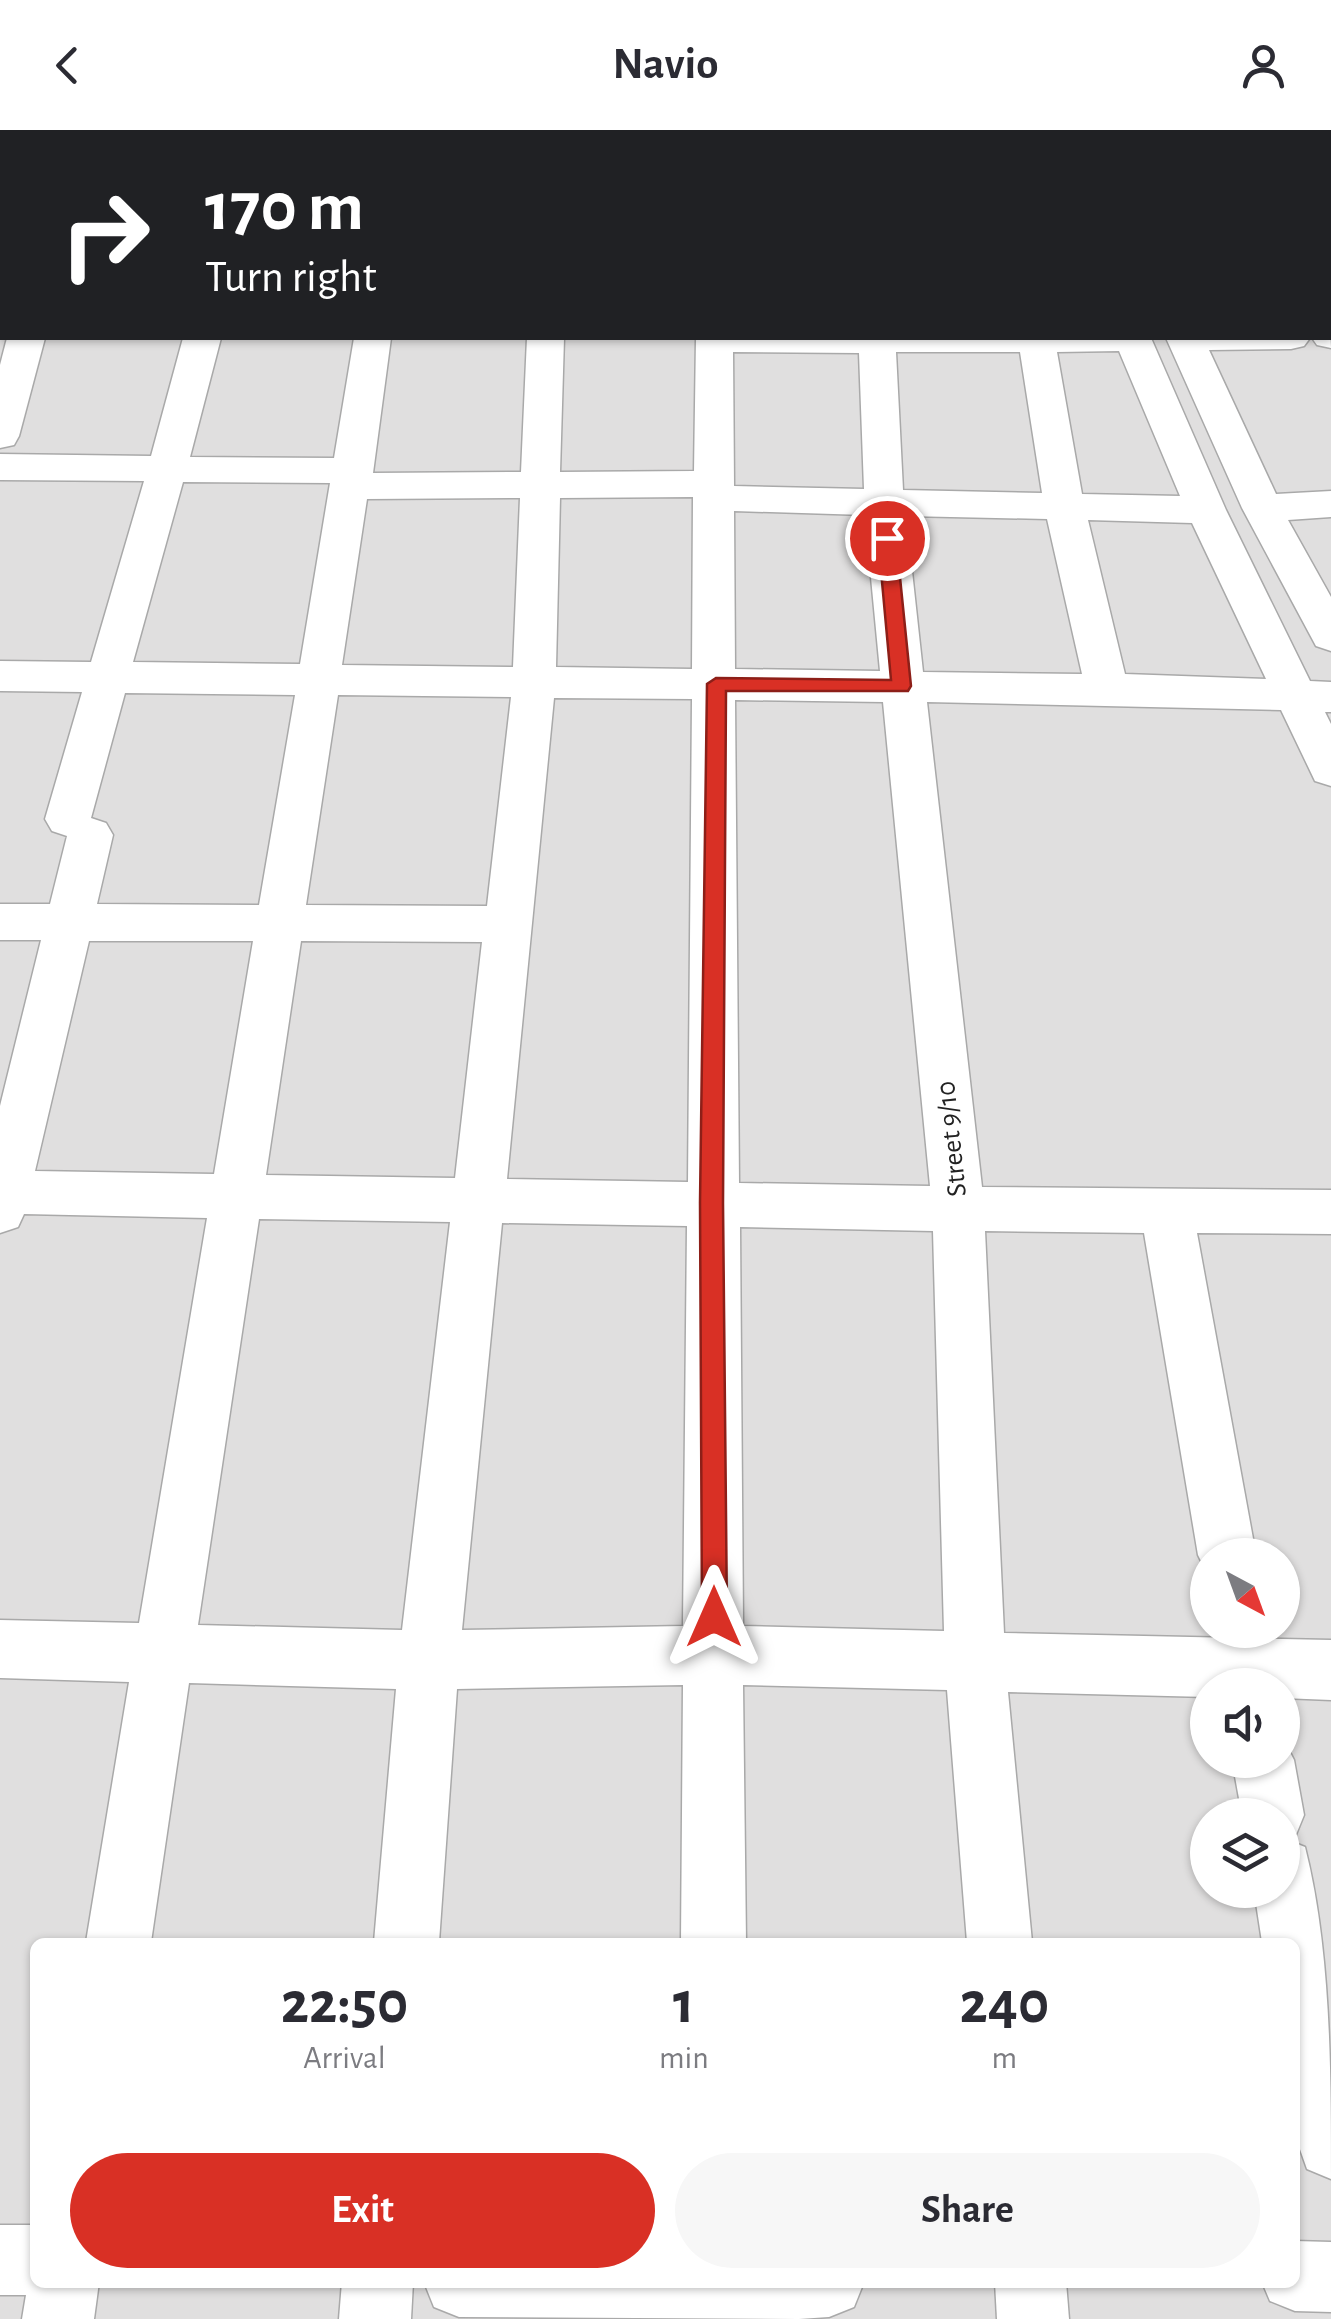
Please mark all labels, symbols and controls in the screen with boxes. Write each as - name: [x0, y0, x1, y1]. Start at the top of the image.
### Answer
- icon: back: [40, 38, 95, 93]
- icon: person: [1236, 38, 1291, 93]
- text: Navio: [613, 42, 718, 87]
- icon: right: [40, 170, 170, 300]
- text: 170 m: [205, 173, 364, 243]
- text: Turn right: [205, 255, 377, 300]
- pin: [845, 496, 930, 581]
- icon: arrive: [860, 511, 915, 566]
- street label: Street 9/10: [932, 1080, 972, 1198]
- north arrow: [1190, 1538, 1300, 1648]
- map controls: [1190, 1538, 1300, 1908]
- position arrow: [662, 1565, 766, 1669]
- button: sound: [1190, 1668, 1300, 1778]
- button: layers: [1190, 1798, 1300, 1908]
- text: 22:50: [281, 1974, 408, 2034]
- text: 1: [673, 1974, 695, 2034]
- text: 240: [960, 1974, 1049, 2034]
- text: Arrival: [303, 2042, 386, 2074]
- text: min: [659, 2042, 709, 2074]
- text: m: [992, 2042, 1017, 2074]
- button: Exit: [70, 2153, 655, 2268]
- button: Share: [675, 2153, 1260, 2268]

